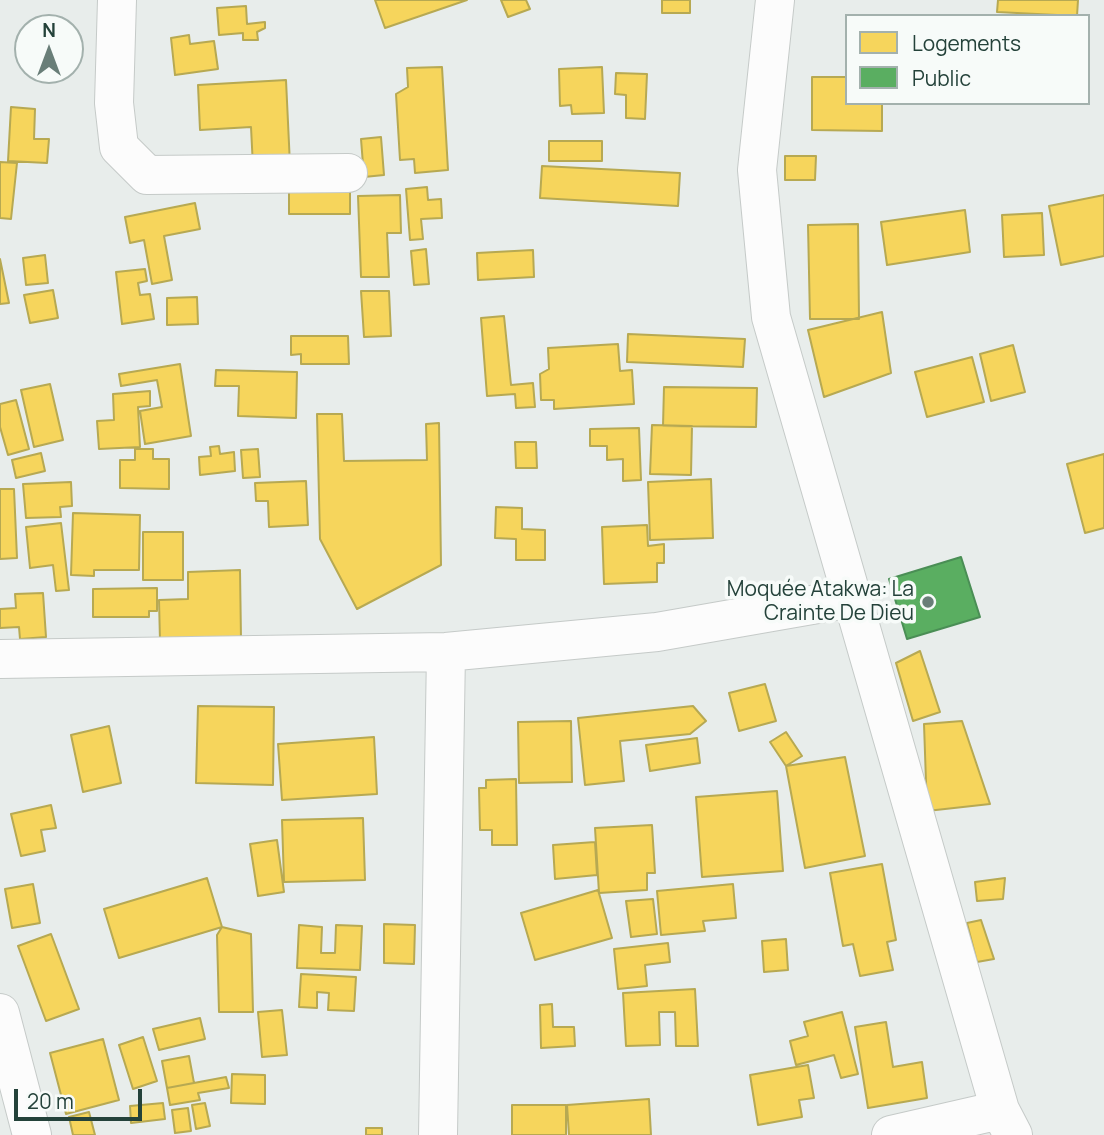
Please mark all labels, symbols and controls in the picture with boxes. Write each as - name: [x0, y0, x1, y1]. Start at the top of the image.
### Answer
- north arrow: [14, 14, 84, 84]
- legend: [845, 14, 1090, 105]
- text: N: [42, 17, 56, 43]
- text: Logements: [912, 29, 1021, 57]
- text: Public: [912, 64, 971, 92]
- place label: Moquée Atakwa: La Crainte De Dieu: [727, 577, 914, 627]
- marker: Moquée Atakwa: La Crainte De Dieu: [920, 594, 936, 610]
- scale bar: [18, 1076, 145, 1120]
- text: 20 m: [27, 1087, 74, 1115]

